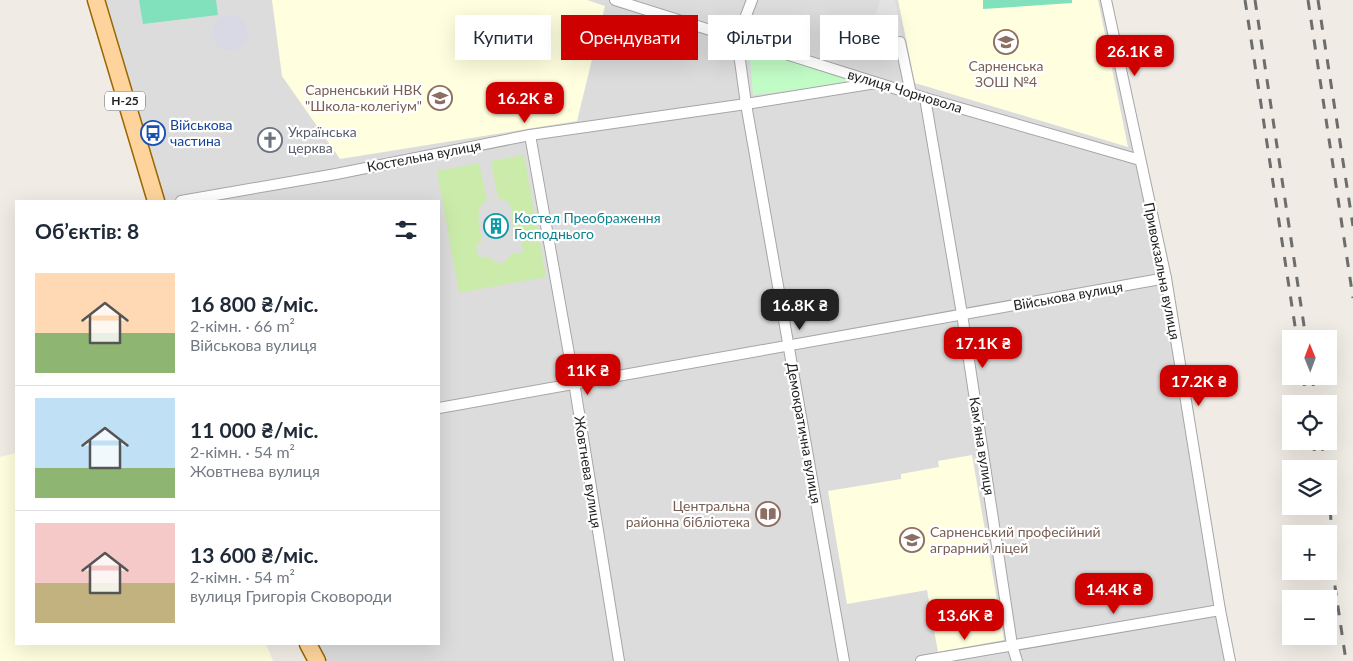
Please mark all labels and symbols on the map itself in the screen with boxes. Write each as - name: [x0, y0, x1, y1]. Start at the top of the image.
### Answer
- school or university icon: Сарненська ЗОШ №4: [993, 29, 1019, 55]
- pin: 26.1K ₴: [1089, 34, 1181, 77]
- place label: Сарненська ЗОШ №4: [969, 57, 1043, 90]
- street label: вулиця Чорновола: [846, 65, 965, 116]
- place label: Сарненський НВК "Школа-колегіум": [305, 81, 423, 114]
- pin: 16.2K ₴: [479, 82, 571, 124]
- school or university icon: Сарненський НВК "Школа-колегіум": [427, 85, 453, 111]
- road number: Н-25: [105, 92, 145, 110]
- place label: Військова частина: [170, 116, 233, 149]
- bus stop icon: Військова частина: [140, 120, 166, 146]
- place label: Українська церква: [288, 123, 357, 156]
- church icon: Українська церква: [257, 127, 283, 153]
- street label: Костельна вулиця: [365, 136, 482, 175]
- street label: Привокзальна вулиця: [1141, 201, 1184, 341]
- place label: Костел Преображення Господнього: [514, 209, 661, 242]
- building icon: Костел Преображення Господнього: [483, 213, 509, 239]
- street label: Військова вулиця: [1012, 277, 1124, 314]
- pin: 16.8K ₴: [754, 288, 846, 331]
- pin: 17.1K ₴: [937, 326, 1029, 369]
- north arrow: [1282, 330, 1338, 385]
- pin: 11K ₴: [553, 354, 623, 396]
- street label: Демократична вулиця: [784, 361, 825, 505]
- pin: 17.2K ₴: [1153, 364, 1245, 407]
- street label: Камʼяна вулиця: [966, 396, 999, 496]
- street label: Жовтнева вулиця: [571, 415, 606, 529]
- place label: Центральна районна бібліотека: [626, 497, 750, 530]
- library icon: Центральна районна бібліотека: [755, 501, 781, 527]
- place label: Сарненський професійний аграрний ліцей: [930, 523, 1101, 556]
- school or university icon: Сарненський професійний аграрний ліцей: [899, 527, 925, 553]
- pin: 14.4K ₴: [1068, 572, 1160, 615]
- pin: 13.6K ₴: [919, 598, 1011, 641]

